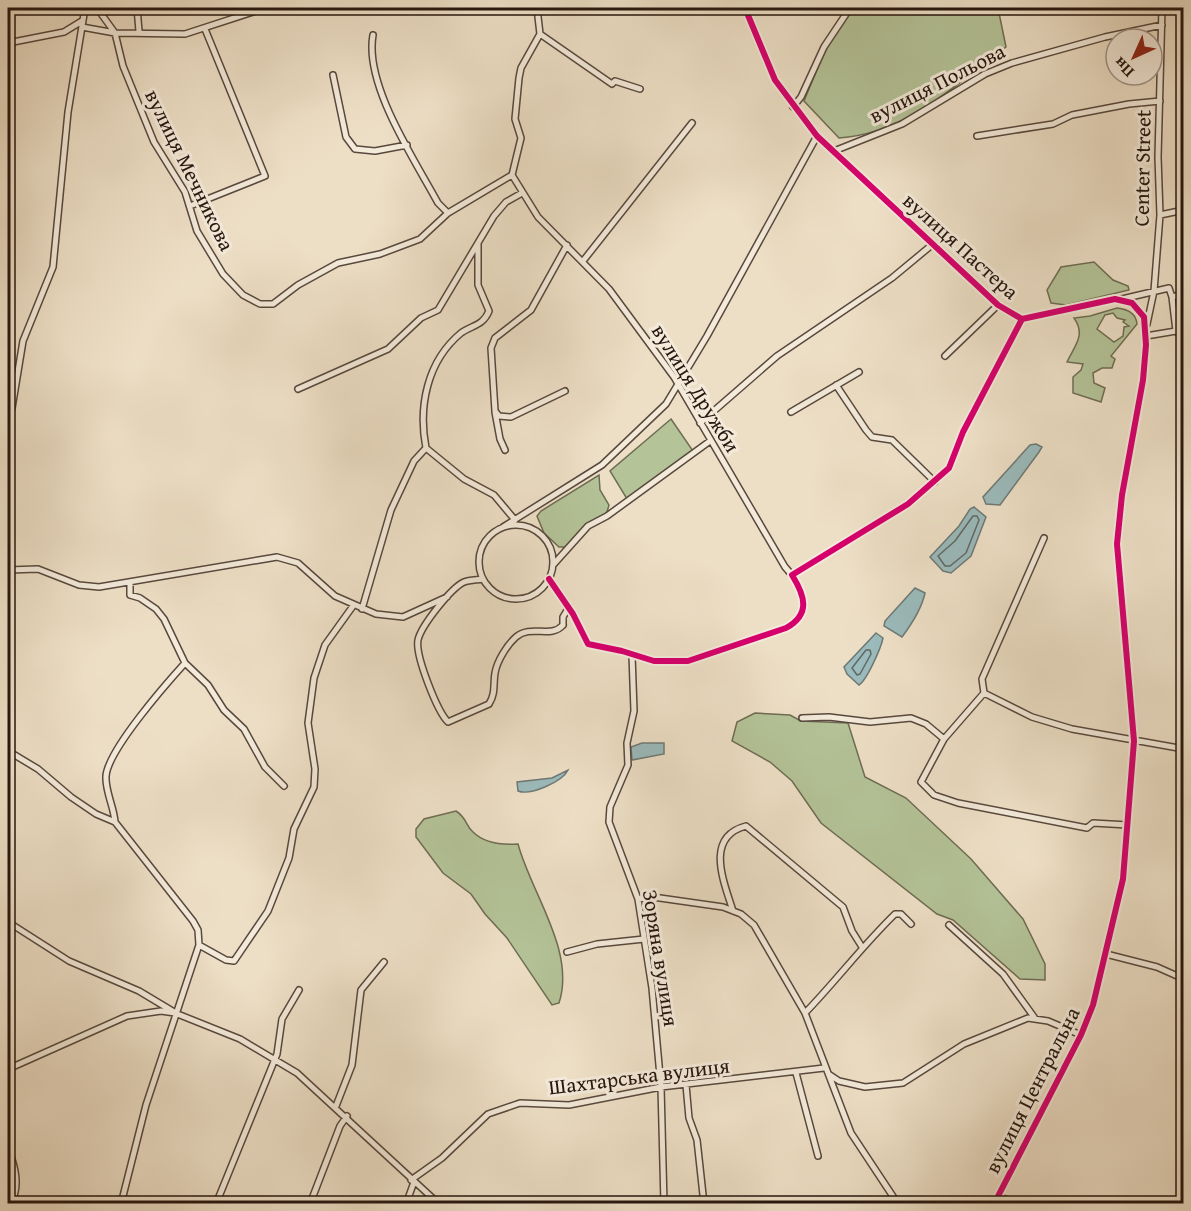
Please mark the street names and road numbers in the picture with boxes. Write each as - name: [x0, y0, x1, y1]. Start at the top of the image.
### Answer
- street label: вулиця Польова: [864, 35, 1010, 131]
- street label: вулиця Мечникова: [137, 84, 243, 256]
- street label: Center Street: [1125, 109, 1159, 227]
- street label: вулиця Пастера: [896, 186, 1026, 306]
- street label: вулиця Дружби: [644, 318, 748, 458]
- street label: Зоряна вулиця: [635, 887, 687, 1029]
- street label: вулиця Центральна: [977, 1001, 1087, 1179]
- street label: Шахтарська вулиця: [547, 1049, 732, 1102]

